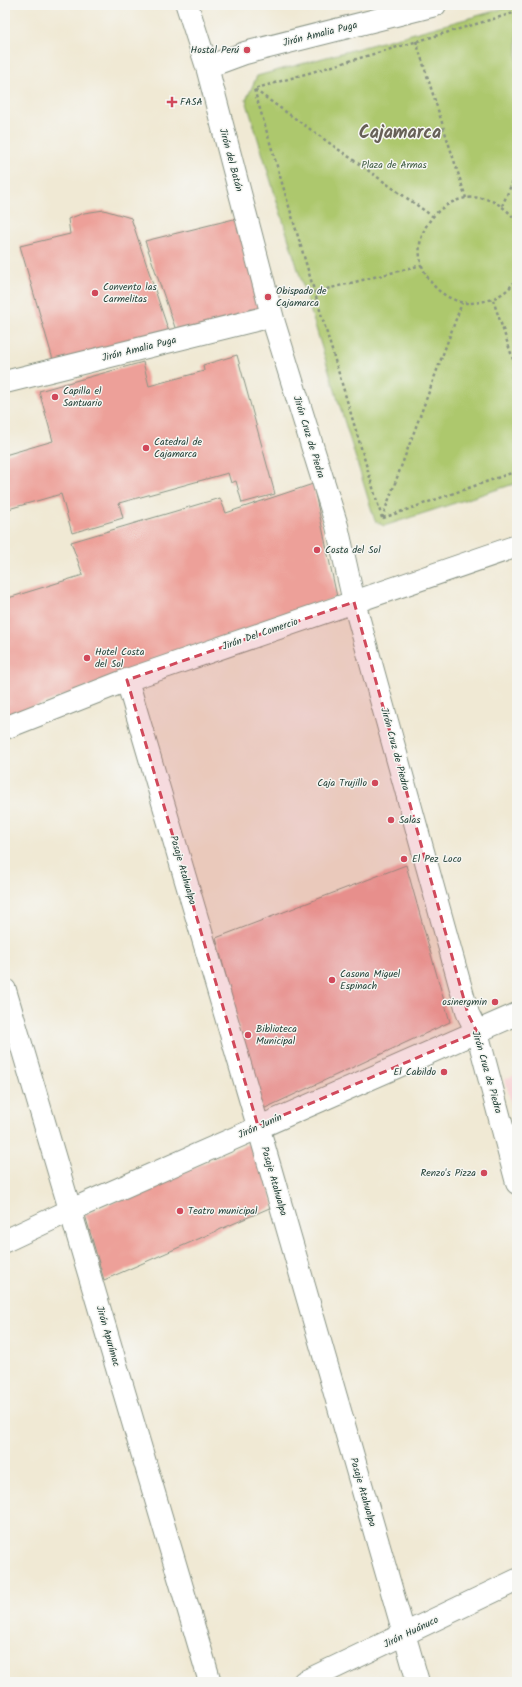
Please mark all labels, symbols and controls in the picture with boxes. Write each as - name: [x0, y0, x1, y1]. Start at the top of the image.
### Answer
- street label: Jirón Amalia Puga: [281, 17, 359, 51]
- place label: Hostal Perú: [190, 42, 239, 58]
- marker: Hostal Perú: [242, 45, 252, 55]
- place label: FASA: [180, 94, 203, 110]
- marker: FASA: [167, 97, 177, 107]
- district label: Cajamarca: [359, 119, 441, 148]
- street label: Jirón del Batán: [215, 126, 247, 194]
- park label: Plaza de Armas: [361, 157, 427, 173]
- place label: Convento las Carmelitas: [103, 279, 157, 307]
- place label: Obispado de Cajamarca: [276, 283, 327, 311]
- marker: Convento las Carmelitas: [90, 288, 100, 298]
- marker: Obispado de Cajamarca: [263, 292, 273, 302]
- street label: Jirón Amalia Puga: [100, 332, 178, 366]
- place label: Capilla el Santuario: [63, 383, 102, 411]
- marker: Capilla el Santuario: [50, 392, 60, 402]
- street label: Jirón Cruz de Piedra: [289, 394, 329, 481]
- place label: Catedral de Cajamarca: [154, 434, 202, 462]
- marker: Catedral de Cajamarca: [141, 443, 151, 453]
- place label: Costa del Sol: [325, 542, 381, 558]
- marker: Costa del Sol: [312, 545, 322, 555]
- street label: Jirón Del Comercio: [220, 613, 301, 654]
- place label: Hotel Costa del Sol: [95, 644, 145, 672]
- marker: Hotel Costa del Sol: [82, 653, 92, 663]
- street label: Jirón Cruz de Piedra: [376, 706, 414, 793]
- place label: Caja Trujillo: [317, 775, 367, 791]
- marker: Caja Trujillo: [370, 778, 380, 788]
- place label: Salas: [399, 812, 421, 828]
- marker: Salas: [386, 815, 396, 825]
- street label: Pasaje Atahualpa: [165, 833, 201, 907]
- place label: El Pez Loco: [412, 851, 462, 867]
- marker: El Pez Loco: [399, 854, 409, 864]
- place label: Casona Miguel Espinach: [340, 966, 401, 994]
- marker: Casona Miguel Espinach: [327, 975, 337, 985]
- place label: osinergmin: [442, 994, 487, 1010]
- marker: osinergmin: [490, 997, 500, 1007]
- place label: Biblioteca Municipal: [256, 1021, 297, 1049]
- street label: Jirón Cruz de Piedra: [468, 1029, 507, 1116]
- marker: Biblioteca Municipal: [243, 1030, 253, 1040]
- place label: El Cabildo: [393, 1064, 436, 1080]
- marker: El Cabildo: [439, 1067, 449, 1077]
- street label: Jirón Junín: [235, 1109, 285, 1143]
- street label: Pasaje Atahualpa: [256, 1144, 292, 1218]
- place label: Renzo's Pizza: [420, 1165, 476, 1181]
- marker: Renzo's Pizza: [479, 1168, 489, 1178]
- place label: Teatro municipal: [188, 1203, 258, 1219]
- marker: Teatro municipal: [175, 1206, 185, 1216]
- street label: Jirón Apurímac: [92, 1304, 124, 1369]
- street label: Pasaje Atahualpa: [345, 1455, 381, 1529]
- street label: Jirón Huánuco: [381, 1612, 442, 1652]

